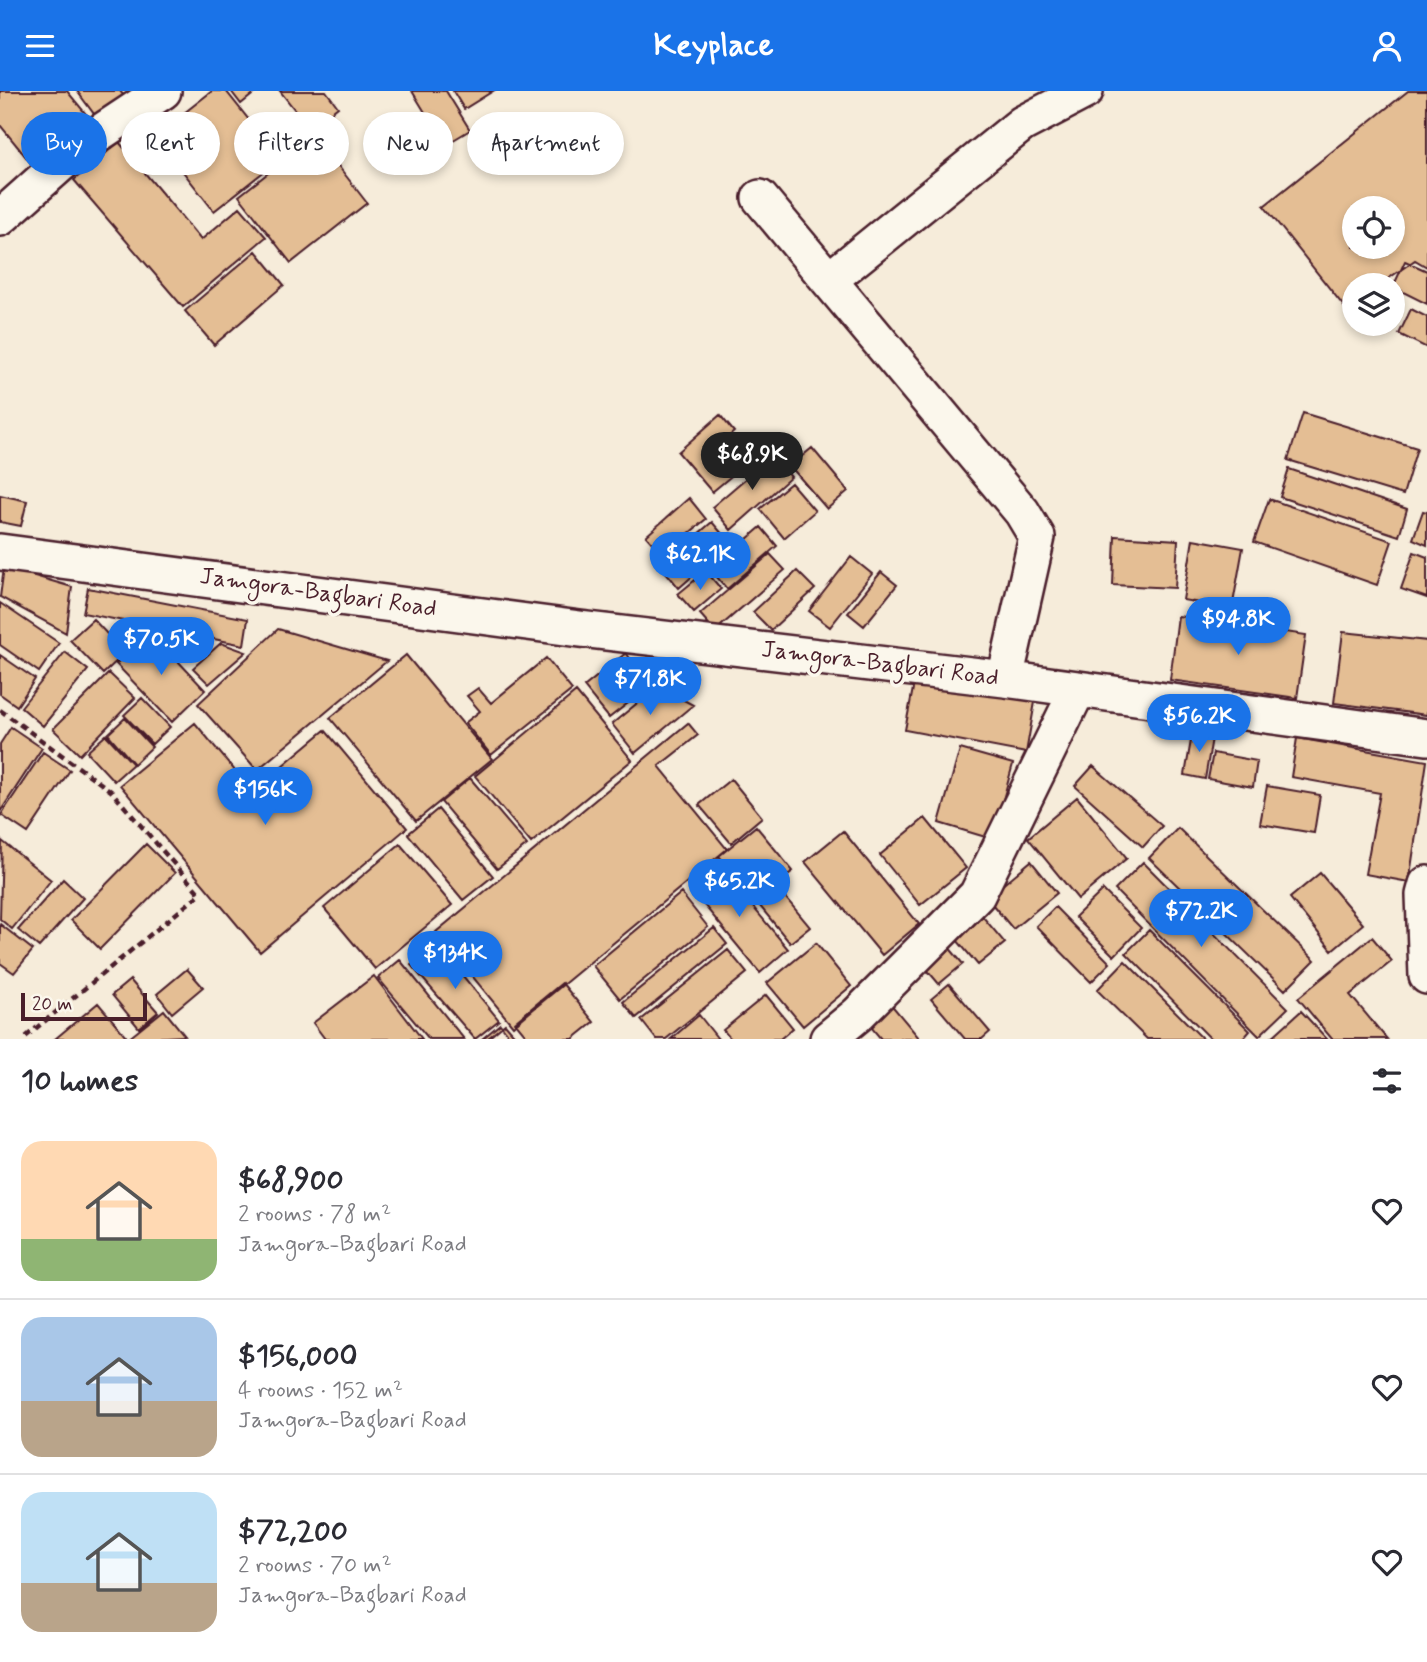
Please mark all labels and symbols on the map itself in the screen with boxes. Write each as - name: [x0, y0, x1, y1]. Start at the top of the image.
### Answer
- pin: $68.9K: [695, 433, 809, 492]
- pin: $62.1K: [643, 533, 757, 592]
- street label: Jamgora-Bagbari Road: [197, 561, 438, 628]
- pin: $94.8K: [1181, 597, 1295, 657]
- pin: $70.5K: [104, 617, 218, 677]
- street label: Jamgora-Bagbari Road: [759, 634, 1000, 697]
- pin: $71.8K: [593, 657, 707, 717]
- pin: $56.2K: [1142, 695, 1256, 754]
- pin: $156K: [216, 767, 314, 827]
- pin: $65.2K: [682, 859, 796, 919]
- pin: $72.2K: [1144, 889, 1258, 949]
- pin: $134K: [406, 932, 504, 991]
- scale bar: [21, 990, 147, 1022]

